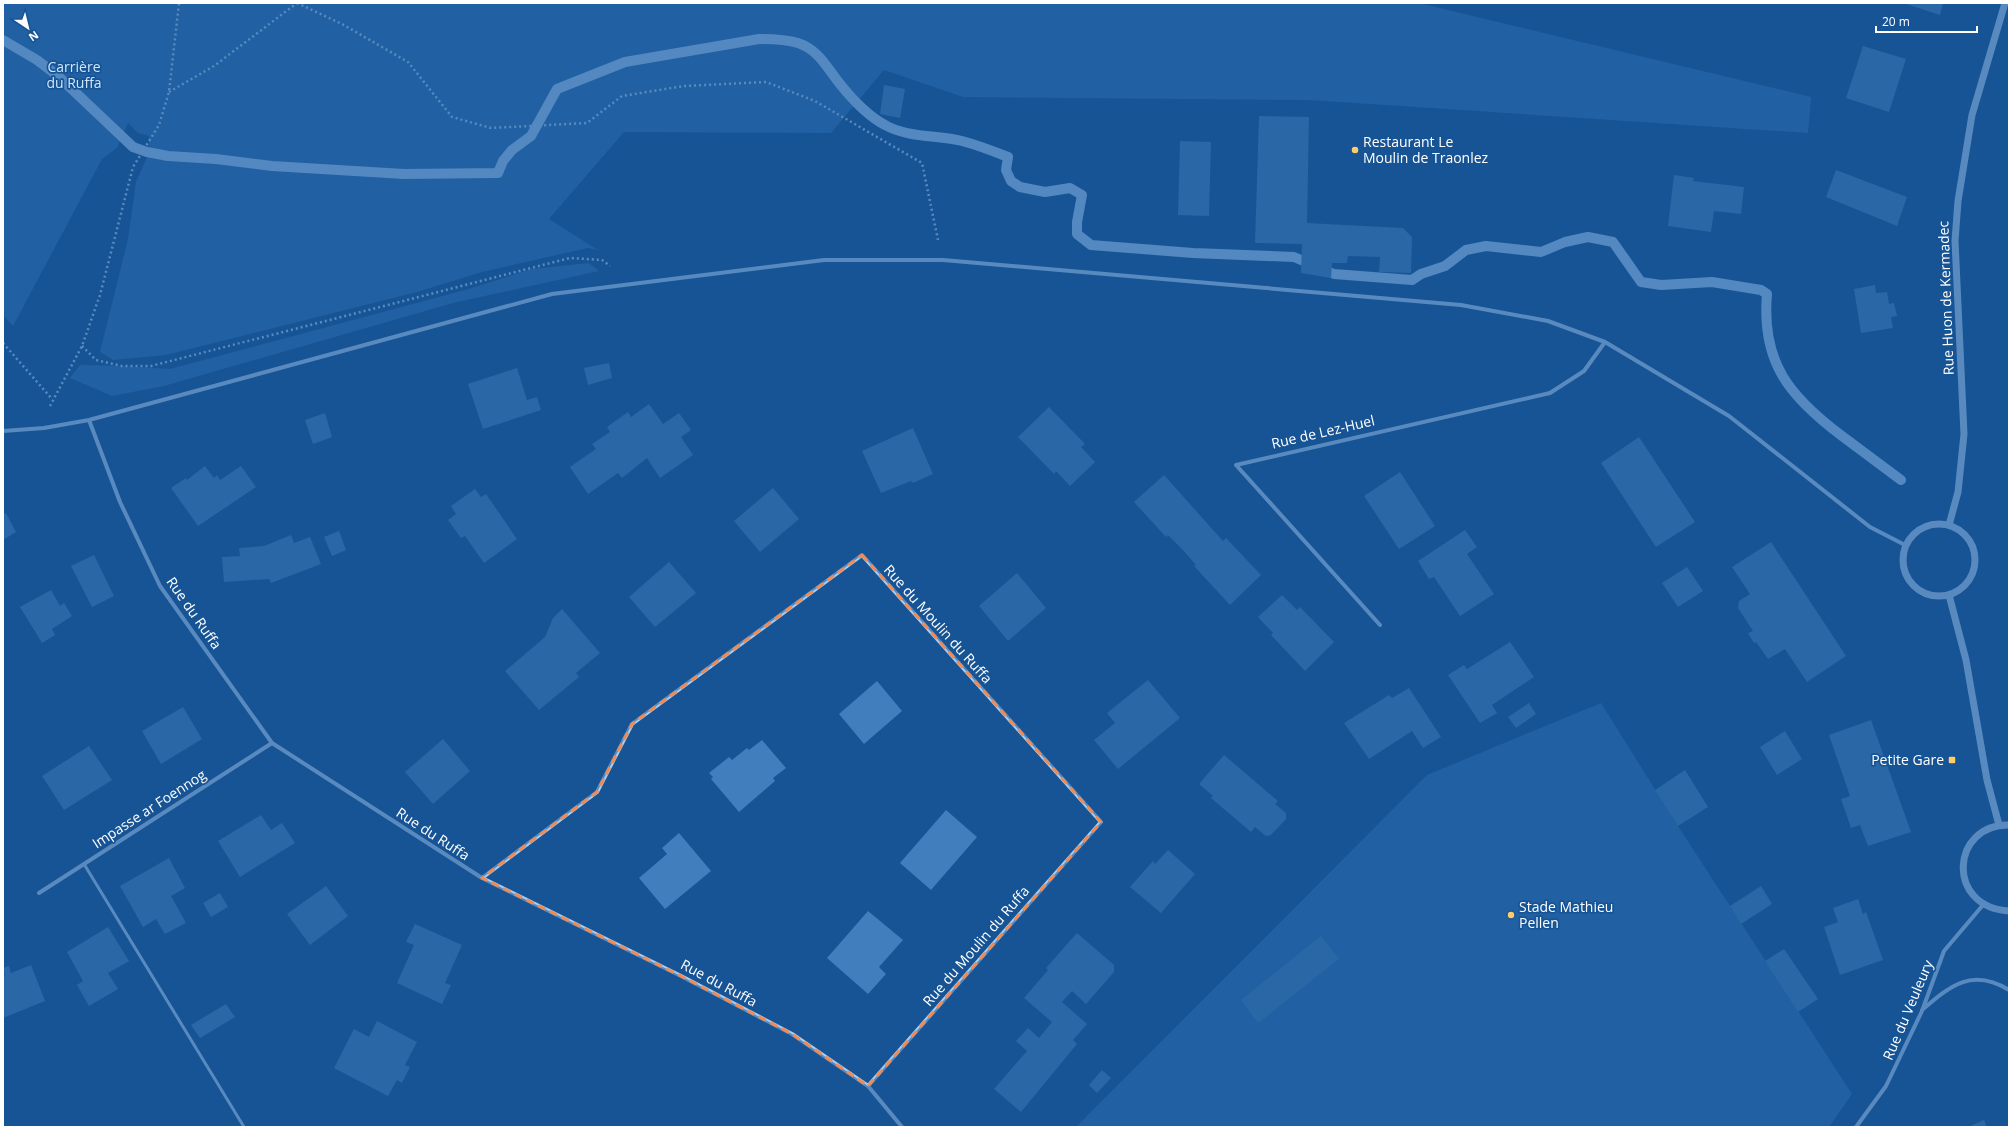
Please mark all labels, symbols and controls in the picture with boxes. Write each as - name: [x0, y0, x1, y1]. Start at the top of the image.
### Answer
- north arrow: [8, 8, 48, 48]
- scale bar: [1876, 8, 1977, 34]
- text: 20 m: [1882, 13, 1910, 30]
- text: N: [26, 28, 42, 45]
- park label: Carrière du Ruffa: [46, 57, 102, 92]
- place label: Restaurant Le Moulin de Traonlez: [1363, 132, 1489, 167]
- marker: Restaurant Le Moulin de Traonlez: [1350, 145, 1360, 155]
- street label: Rue Huon de Kermadec: [1933, 220, 1958, 375]
- street label: Rue de Lez-Huel: [1269, 410, 1376, 453]
- street label: Rue du Moulin du Ruffa: [880, 560, 997, 687]
- street label: Rue du Ruffa: [163, 573, 226, 653]
- place label: Petite Gare: [1871, 750, 1944, 769]
- marker: Petite Gare: [1947, 755, 1957, 765]
- street label: Impasse ar Foennog: [88, 764, 210, 852]
- street label: Rue du Ruffa: [393, 803, 474, 864]
- street label: Rue du Moulin du Ruffa: [918, 881, 1033, 1010]
- place label: Stade Mathieu Pellen: [1519, 897, 1613, 932]
- marker: Stade Mathieu Pellen: [1506, 910, 1516, 920]
- street label: Rue du Ruffa: [678, 954, 761, 1011]
- street label: Rue du Veuleury: [1878, 956, 1938, 1063]

